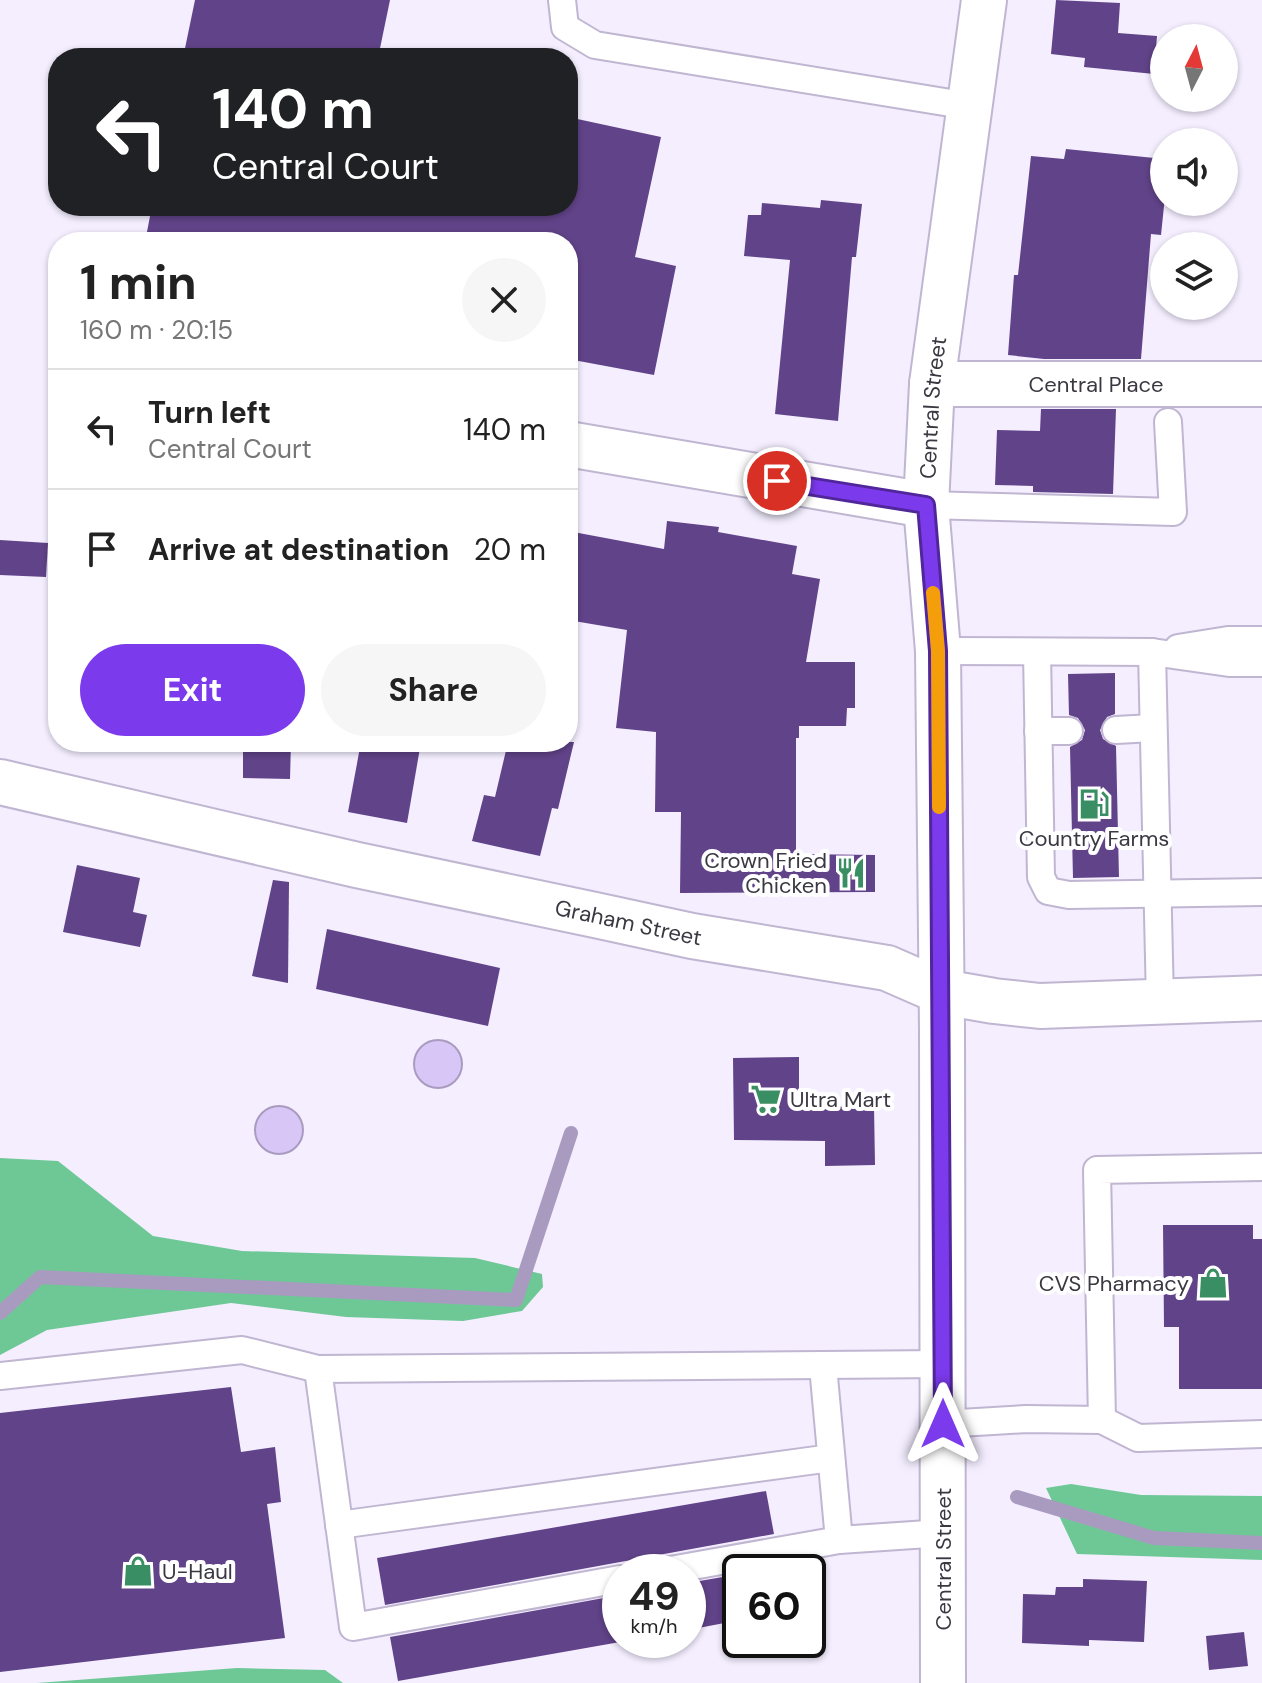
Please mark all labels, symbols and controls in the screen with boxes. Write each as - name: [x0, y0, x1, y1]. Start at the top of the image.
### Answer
- north arrow: [1150, 24, 1238, 112]
- map controls: [1150, 24, 1238, 320]
- text: 140 m: [212, 72, 374, 145]
- icon: left: [80, 80, 184, 184]
- button: sound: [1150, 128, 1238, 216]
- text: Central Court: [212, 143, 439, 190]
- button: layers: [1150, 232, 1238, 320]
- text: 1 min: [80, 251, 197, 314]
- button: close: [462, 258, 546, 342]
- text: 160 m · 20:15: [80, 313, 233, 347]
- street label: Central Street: [913, 335, 953, 480]
- street label: Central Place: [1028, 370, 1164, 399]
- text: Turn left: [148, 393, 271, 432]
- icon: left: [80, 407, 124, 451]
- text: 140 m: [463, 410, 546, 449]
- text: Central Court: [148, 432, 312, 466]
- pin: [743, 447, 811, 515]
- icon: arrive: [755, 459, 799, 503]
- icon: arrive: [80, 527, 124, 571]
- text: Arrive at destination: [148, 530, 449, 569]
- text: 20 m: [474, 530, 546, 569]
- button: Exit: [80, 644, 305, 736]
- button: Share: [321, 644, 546, 736]
- fuel station icon: Country Farms: [1077, 787, 1111, 821]
- place label: Country Farms: [1019, 824, 1169, 853]
- place label: Crown Fried Chicken: [704, 846, 827, 900]
- restaurant icon: Crown Fried Chicken: [834, 856, 868, 890]
- street label: Graham Street: [552, 893, 704, 952]
- supermarket icon: Ultra Mart: [749, 1082, 783, 1116]
- place label: Ultra Mart: [790, 1085, 891, 1114]
- shop icon: CVS Pharmacy: [1196, 1266, 1230, 1300]
- place label: CVS Pharmacy: [1039, 1269, 1189, 1298]
- position arrow: [901, 1382, 985, 1466]
- street label: Central Street: [929, 1488, 958, 1630]
- shop icon: U-Haul: [121, 1554, 155, 1588]
- speed limit sign: 60: [722, 1554, 826, 1658]
- place label: U-Haul: [162, 1557, 233, 1586]
- text: 49: [628, 1570, 680, 1622]
- text: km/h: [630, 1613, 678, 1639]

